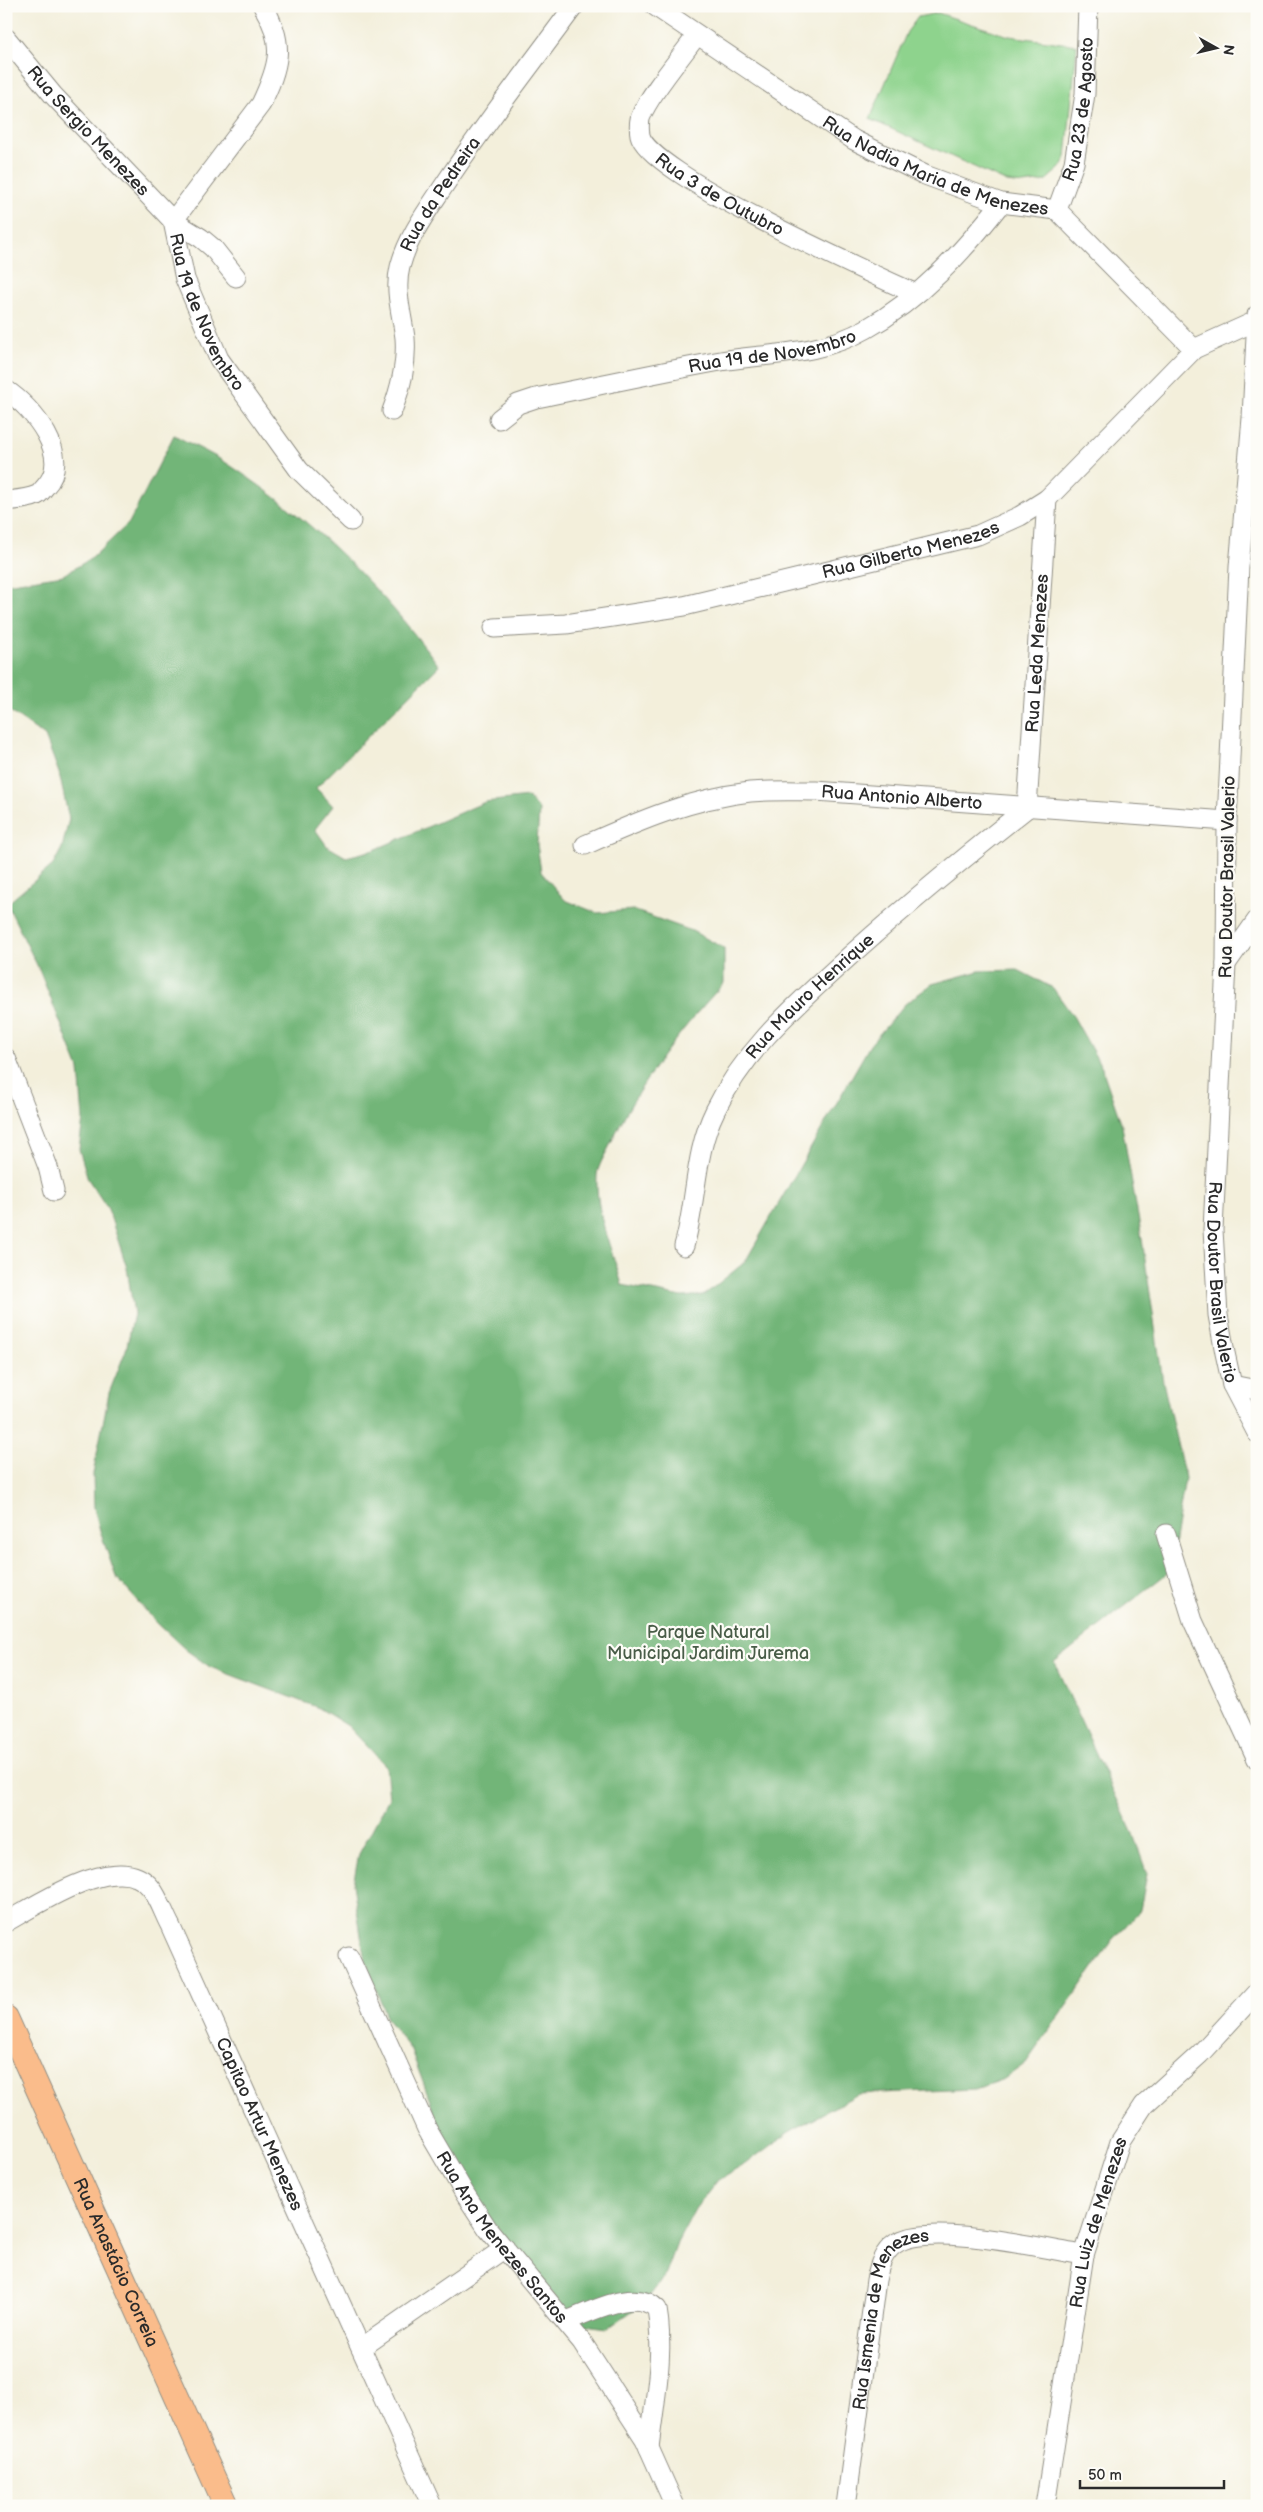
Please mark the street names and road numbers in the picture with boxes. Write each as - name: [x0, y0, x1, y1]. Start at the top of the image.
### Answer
- street label: Rua 23 de Agosto: [1058, 37, 1098, 184]
- street label: Rua Sergio Menezes: [22, 62, 153, 201]
- street label: Rua Nadia Maria de Menezes: [818, 112, 1050, 220]
- street label: Rua da Pedreira: [396, 133, 485, 255]
- street label: Rua 3 de Outubro: [651, 149, 787, 241]
- street label: Rua 19 de Novembro: [165, 231, 249, 395]
- street label: Rua 19 de Novembro: [687, 326, 860, 378]
- street label: Rua Gilberto Menezes: [820, 517, 1003, 583]
- street label: Rua Leda Menezes: [1022, 573, 1053, 733]
- street label: Rua Doutor Brasil Valerio: [1215, 775, 1240, 979]
- street label: Rua Antonio Alberto: [820, 781, 983, 814]
- street label: Rua Mauro Henrique: [742, 929, 879, 1063]
- street label: Rua Doutor Brasil Valerio: [1202, 1181, 1241, 1385]
- street label: Capitao Artur Menezes: [211, 2034, 307, 2214]
- street label: Rua Luiz de Menezes: [1066, 2132, 1132, 2310]
- street label: Rua Ana Menezes Santos: [431, 2148, 572, 2328]
- street label: Rua Anastácio Correia: [68, 2175, 163, 2350]
- street label: Rua Ismenia de Menezes: [849, 2225, 930, 2411]

